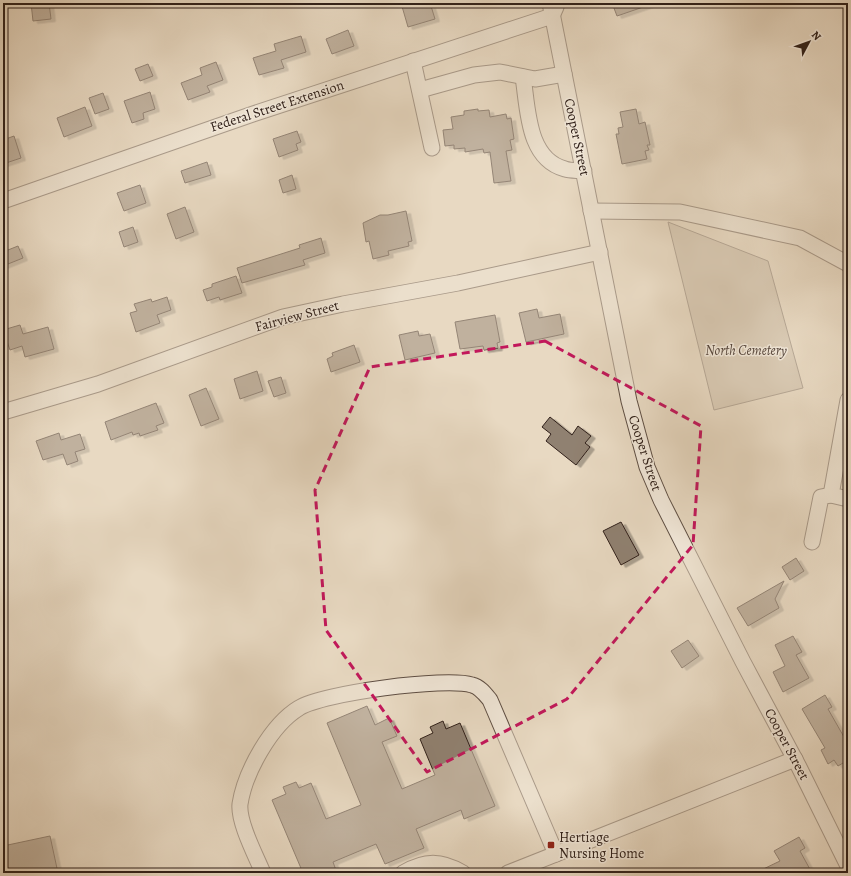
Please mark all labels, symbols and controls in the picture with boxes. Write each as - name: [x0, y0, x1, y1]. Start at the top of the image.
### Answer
- north arrow: [789, 22, 829, 62]
- text: N: [808, 28, 824, 44]
- street label: Federal Street Extension: [208, 75, 347, 137]
- street label: Cooper Street: [560, 97, 595, 178]
- street label: Fairview Street: [253, 296, 341, 336]
- park label: North Cemetery: [705, 341, 787, 360]
- street label: Cooper Street: [624, 413, 666, 494]
- street label: Cooper Street: [760, 705, 814, 784]
- place label: Hertiage Nursing Home: [559, 828, 644, 863]
- marker: Hertiage Nursing Home: [546, 840, 556, 850]

